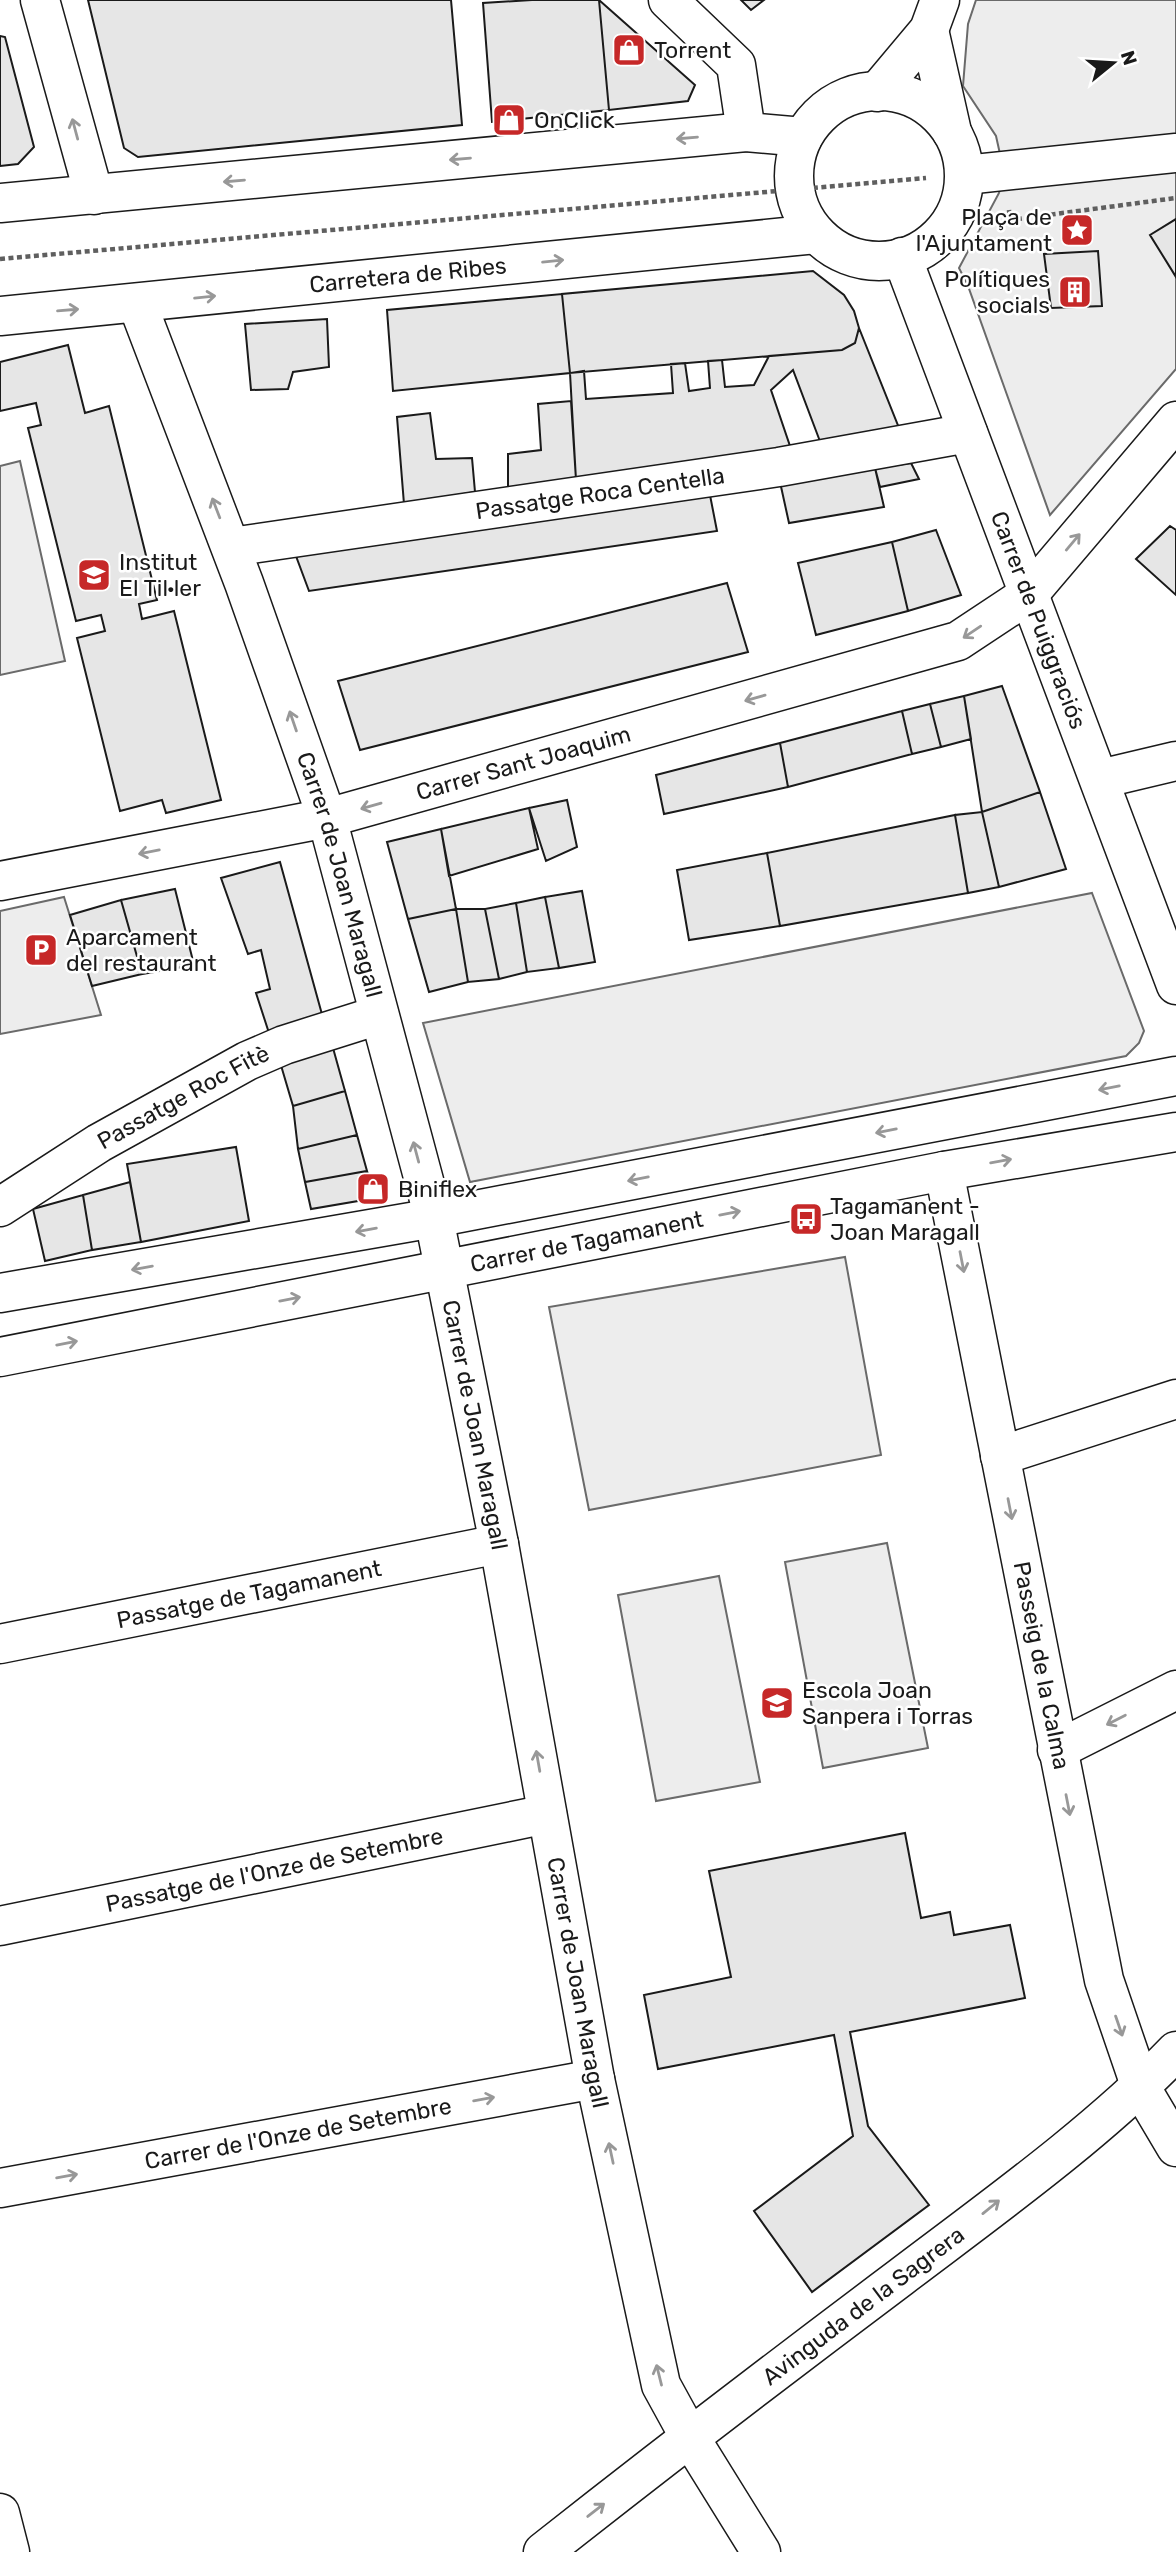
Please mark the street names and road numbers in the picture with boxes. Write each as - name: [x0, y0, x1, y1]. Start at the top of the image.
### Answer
- street label: Carretera de Ribes: [308, 251, 508, 299]
- street label: Passatge Roca Centella: [474, 461, 727, 525]
- street label: Carrer de Puiggraciós: [985, 507, 1092, 733]
- street label: Carrer Sant Joaquim: [413, 720, 634, 806]
- street label: Carrer de Joan Maragall: [291, 748, 388, 1000]
- street label: Passatge Roc Fitè: [92, 1039, 274, 1155]
- street label: Carrer de Tagamanent: [468, 1205, 706, 1278]
- street label: Carrer de Joan Maragall: [437, 1297, 514, 1552]
- street label: Passatge de Tagamanent: [114, 1554, 384, 1634]
- street label: Passeig de la Calma: [1008, 1559, 1076, 1772]
- street label: Passatge de l'Onze de Setembre: [103, 1822, 446, 1918]
- street label: Carrer de Joan Maragall: [541, 1855, 615, 2110]
- street label: Carrer de l'Onze de Setembre: [142, 2092, 454, 2175]
- street label: Avinguda de la Sagrera: [757, 2220, 970, 2391]

